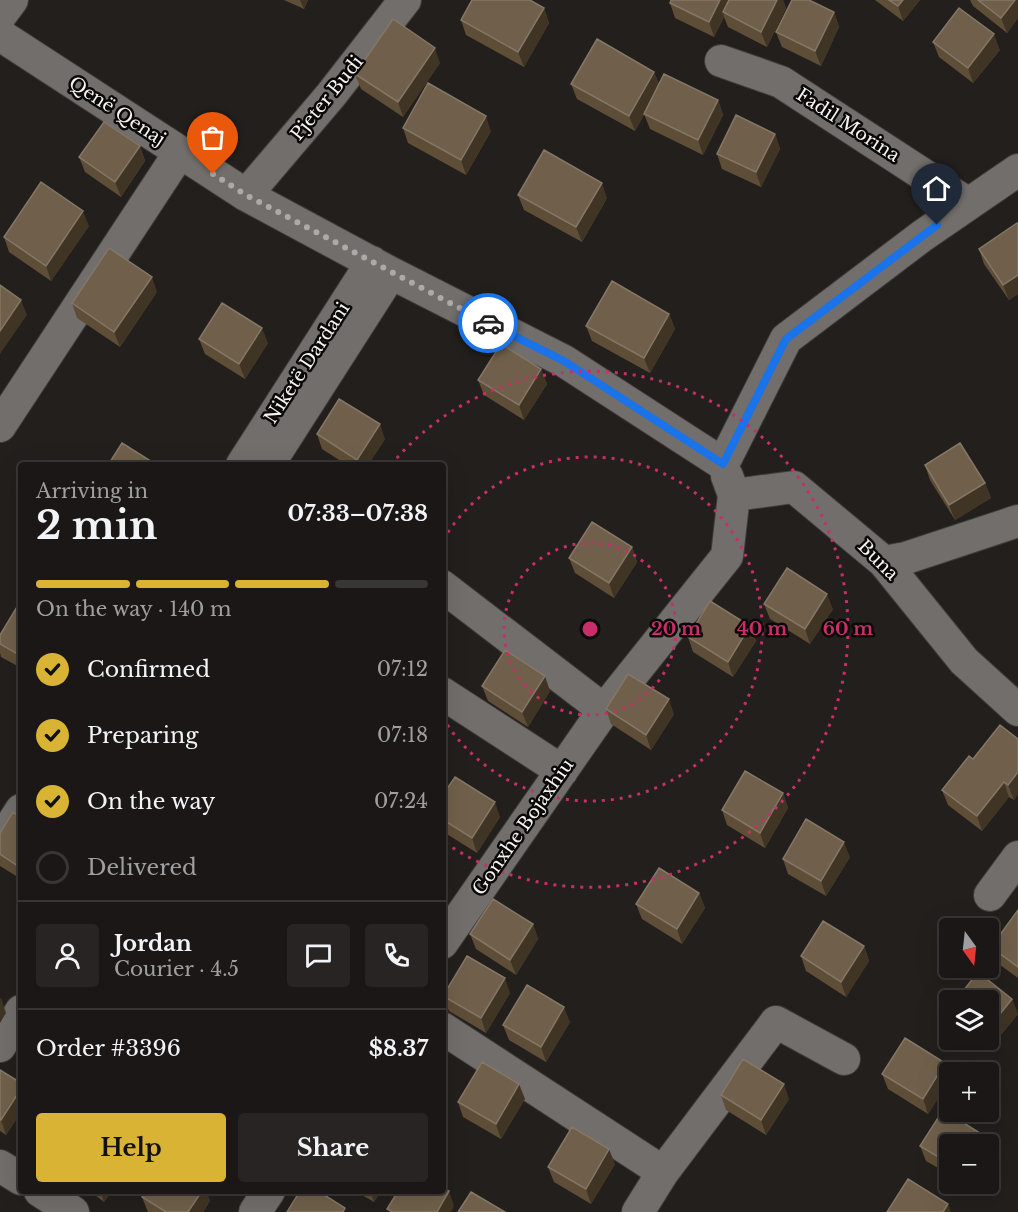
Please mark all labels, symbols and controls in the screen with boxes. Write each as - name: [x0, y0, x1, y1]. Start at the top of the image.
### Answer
- street label: Pjeter Budi: [286, 51, 368, 145]
- street label: Qenë Qenaj: [65, 72, 169, 150]
- street label: Fadil Morina: [792, 83, 904, 167]
- pin: [187, 112, 238, 174]
- icon: bag: [196, 121, 229, 154]
- pin: [911, 163, 962, 225]
- icon: home: [920, 172, 953, 205]
- courier: [458, 293, 518, 353]
- street label: Niketë Dardani: [260, 298, 354, 428]
- icon: car: [472, 307, 505, 340]
- text: Arriving in: [36, 479, 148, 503]
- text: 07:33–07:38: [288, 500, 428, 527]
- text: 2 min: [36, 501, 157, 550]
- street label: Buna: [853, 535, 903, 585]
- text: On the way · 140 m: [36, 597, 231, 621]
- text: 20 m: [651, 618, 701, 640]
- text: 40 m: [737, 618, 787, 640]
- text: 60 m: [823, 618, 873, 640]
- centre of rings: [580, 619, 600, 639]
- icon: check: [36, 653, 69, 686]
- text: Confirmed: [87, 656, 210, 683]
- text: 07:12: [377, 657, 428, 681]
- icon: check: [36, 719, 69, 752]
- text: Preparing: [87, 722, 198, 749]
- text: 07:18: [377, 723, 428, 747]
- street label: Gonxhe Bojaxhiu: [468, 755, 578, 899]
- icon: check: [36, 785, 69, 818]
- text: On the way: [87, 788, 215, 815]
- text: 07:24: [374, 789, 428, 813]
- text: Delivered: [87, 854, 197, 881]
- north arrow: [939, 918, 999, 978]
- map controls: [939, 918, 999, 1194]
- button: person: [36, 924, 99, 987]
- button: chat: [287, 924, 350, 987]
- button: phone: [365, 924, 428, 987]
- text: Jordan: [114, 930, 192, 957]
- text: Courier · 4.5: [114, 957, 239, 981]
- button: layers: [939, 990, 999, 1050]
- text: Order #3396: [36, 1035, 181, 1062]
- text: $8.37: [369, 1035, 428, 1062]
- button: +: [939, 1062, 999, 1122]
- button: Help: [36, 1113, 226, 1182]
- button: Share: [238, 1113, 428, 1182]
- button: −: [939, 1134, 999, 1194]

